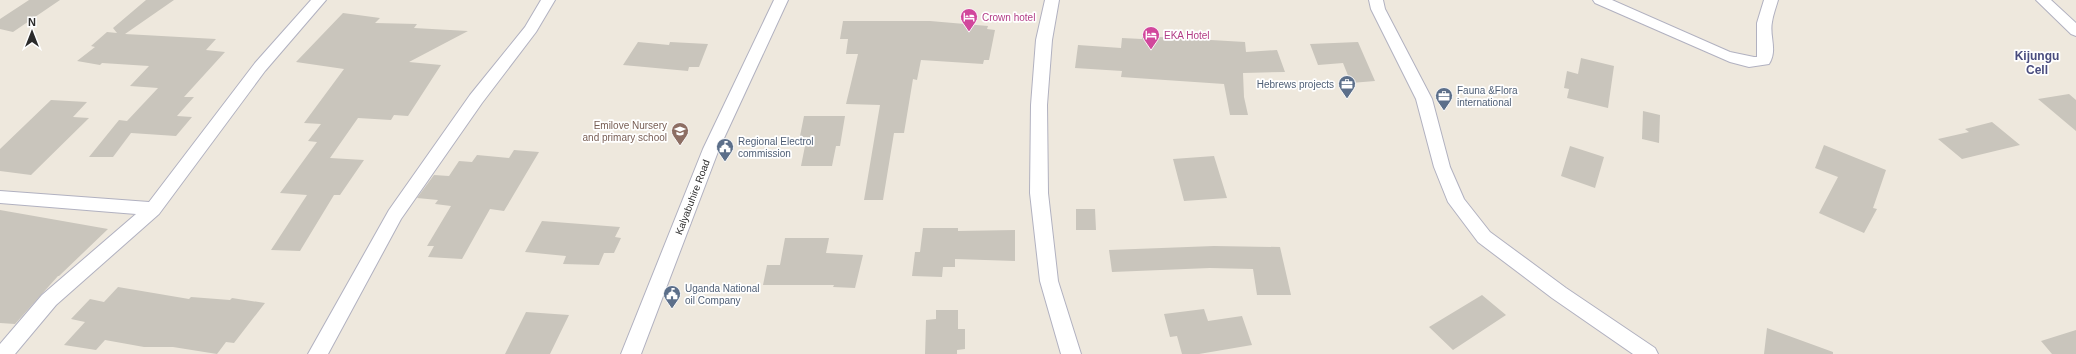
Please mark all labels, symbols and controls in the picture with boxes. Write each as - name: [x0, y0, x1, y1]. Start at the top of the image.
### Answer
- hotel icon: Crown hotel: [959, 7, 979, 32]
- north arrow: [12, 12, 52, 52]
- place label: Crown hotel: [982, 12, 1035, 23]
- text: N: [28, 16, 36, 28]
- hotel icon: EKA Hotel: [1141, 25, 1161, 50]
- place label: EKA Hotel: [1164, 30, 1210, 41]
- district label: Kijungu Cell: [2015, 49, 2059, 77]
- office icon: Hebrews projects: [1337, 74, 1357, 99]
- place label: Hebrews projects: [1257, 79, 1334, 90]
- place label: Fauna &Flora international: [1457, 85, 1518, 108]
- office icon: Fauna &Flora international: [1434, 86, 1454, 111]
- place label: Emilove Nursery and primary school: [583, 120, 667, 143]
- school or university icon: Emilove Nursery and primary school: [670, 121, 690, 146]
- place label: Regional Electrol commission: [738, 136, 814, 159]
- public building icon: Regional Electrol commission: [715, 137, 735, 162]
- street label: Kalyabuhire Road: [673, 158, 712, 236]
- place label: Uganda National oil Company: [685, 283, 760, 306]
- public building icon: Uganda National oil Company: [662, 284, 682, 309]

